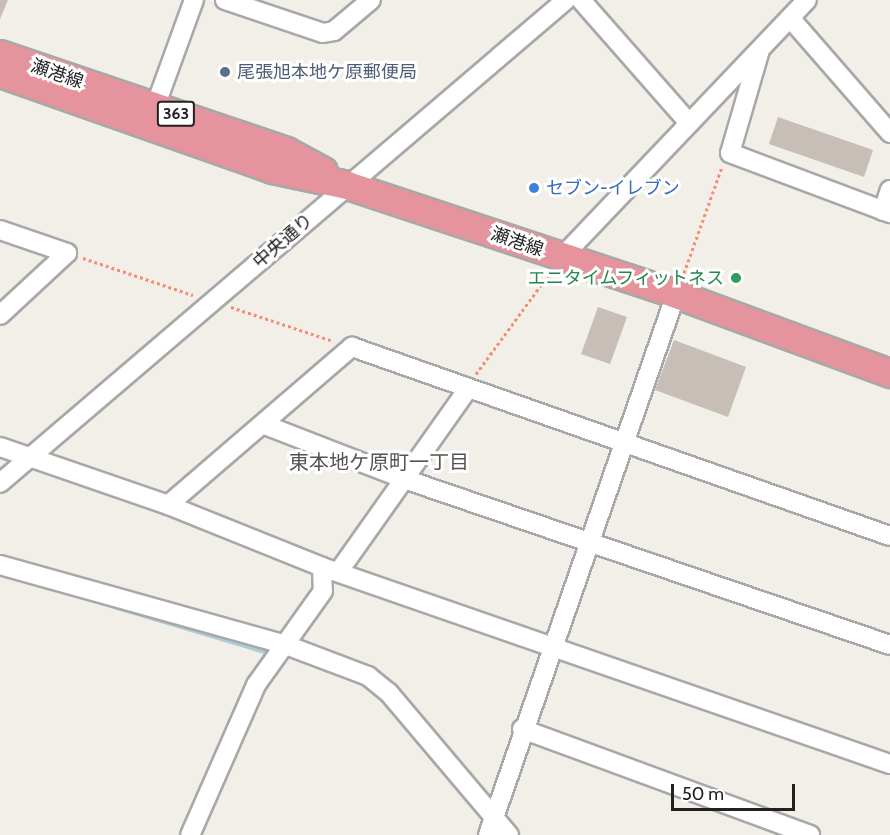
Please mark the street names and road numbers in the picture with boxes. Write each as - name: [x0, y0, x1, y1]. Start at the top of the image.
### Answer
- street label: 瀬港線: [28, 55, 86, 93]
- road number: 363: [156, 101, 195, 127]
- street label: 中央通り: [249, 209, 317, 273]
- street label: 瀬港線: [488, 223, 546, 261]

